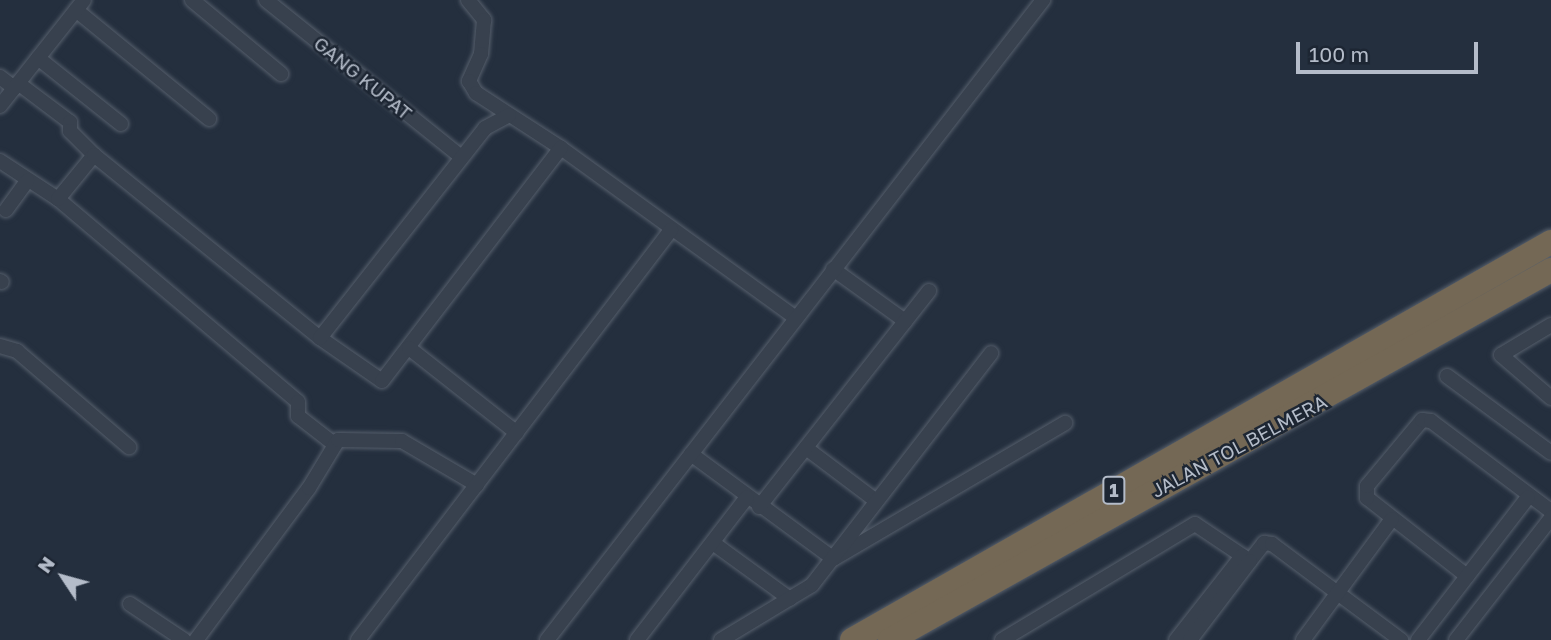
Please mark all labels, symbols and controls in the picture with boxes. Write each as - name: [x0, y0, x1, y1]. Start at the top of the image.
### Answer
- scale bar: [1299, 28, 1481, 72]
- street label: GANG KUPAT: [309, 32, 417, 124]
- text: 100 m: [1309, 41, 1369, 67]
- street label: JALAN TOL BELMERA: [1147, 390, 1331, 502]
- road number: 1: [1102, 476, 1126, 504]
- north arrow: [28, 542, 98, 612]
- text: N: [32, 552, 59, 577]

